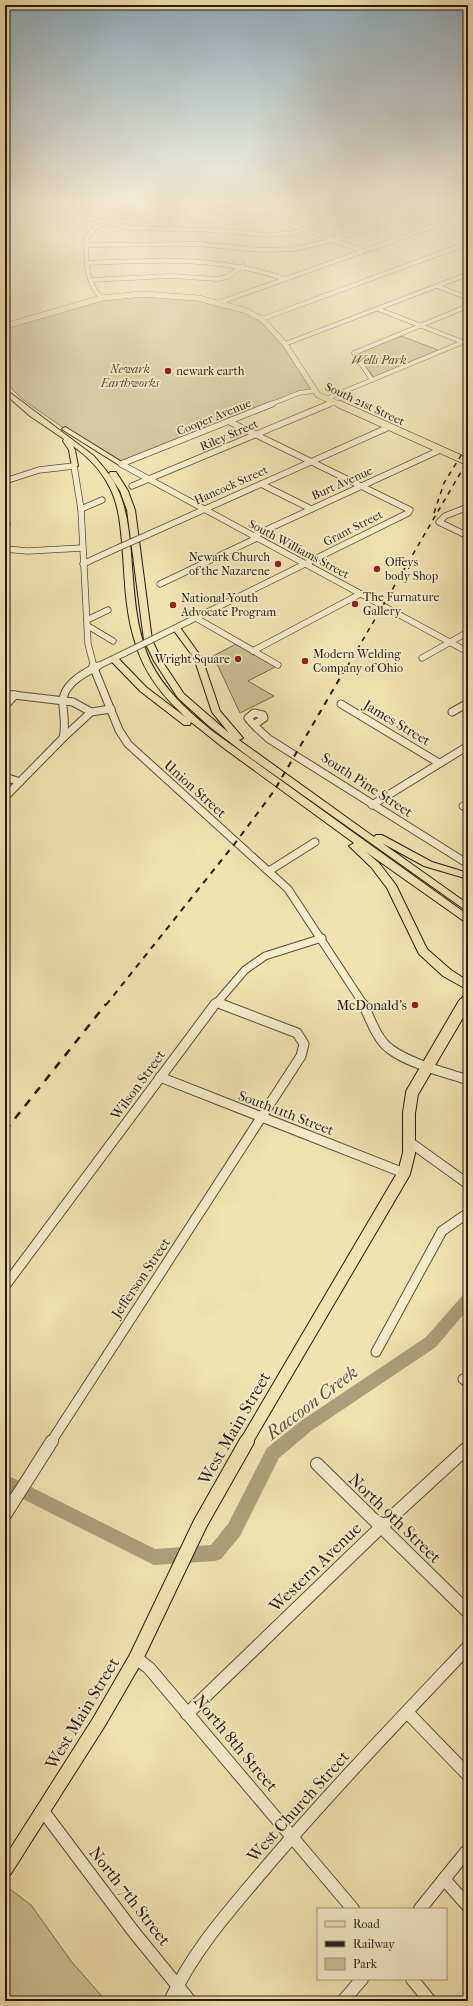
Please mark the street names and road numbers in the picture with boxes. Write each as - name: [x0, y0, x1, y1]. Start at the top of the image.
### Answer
- street label: South 21st Street: [323, 379, 408, 429]
- street label: Cooper Avenue: [175, 396, 253, 438]
- street label: Riley Street: [198, 416, 261, 454]
- street label: Hancock Street: [192, 462, 271, 507]
- street label: Burt Avenue: [309, 463, 375, 503]
- street label: Grant Street: [321, 507, 386, 549]
- street label: South Williams Street: [246, 516, 352, 582]
- street label: James Street: [360, 696, 434, 750]
- street label: South Pine Street: [318, 749, 416, 821]
- street label: Union Street: [160, 757, 230, 821]
- street label: Wilson Street: [106, 1047, 169, 1124]
- street label: South 11th Street: [236, 1087, 336, 1139]
- street label: Jefferson Street: [107, 1235, 174, 1322]
- street label: West Main Street: [193, 1368, 274, 1489]
- street label: North 9th Street: [345, 1469, 445, 1567]
- street label: Western Avenue: [264, 1518, 366, 1617]
- street label: West Main Street: [40, 1654, 123, 1773]
- street label: North 8th Street: [190, 1690, 282, 1796]
- street label: West Church Street: [242, 1746, 353, 1867]
- street label: North 7th Street: [85, 1843, 175, 1949]

